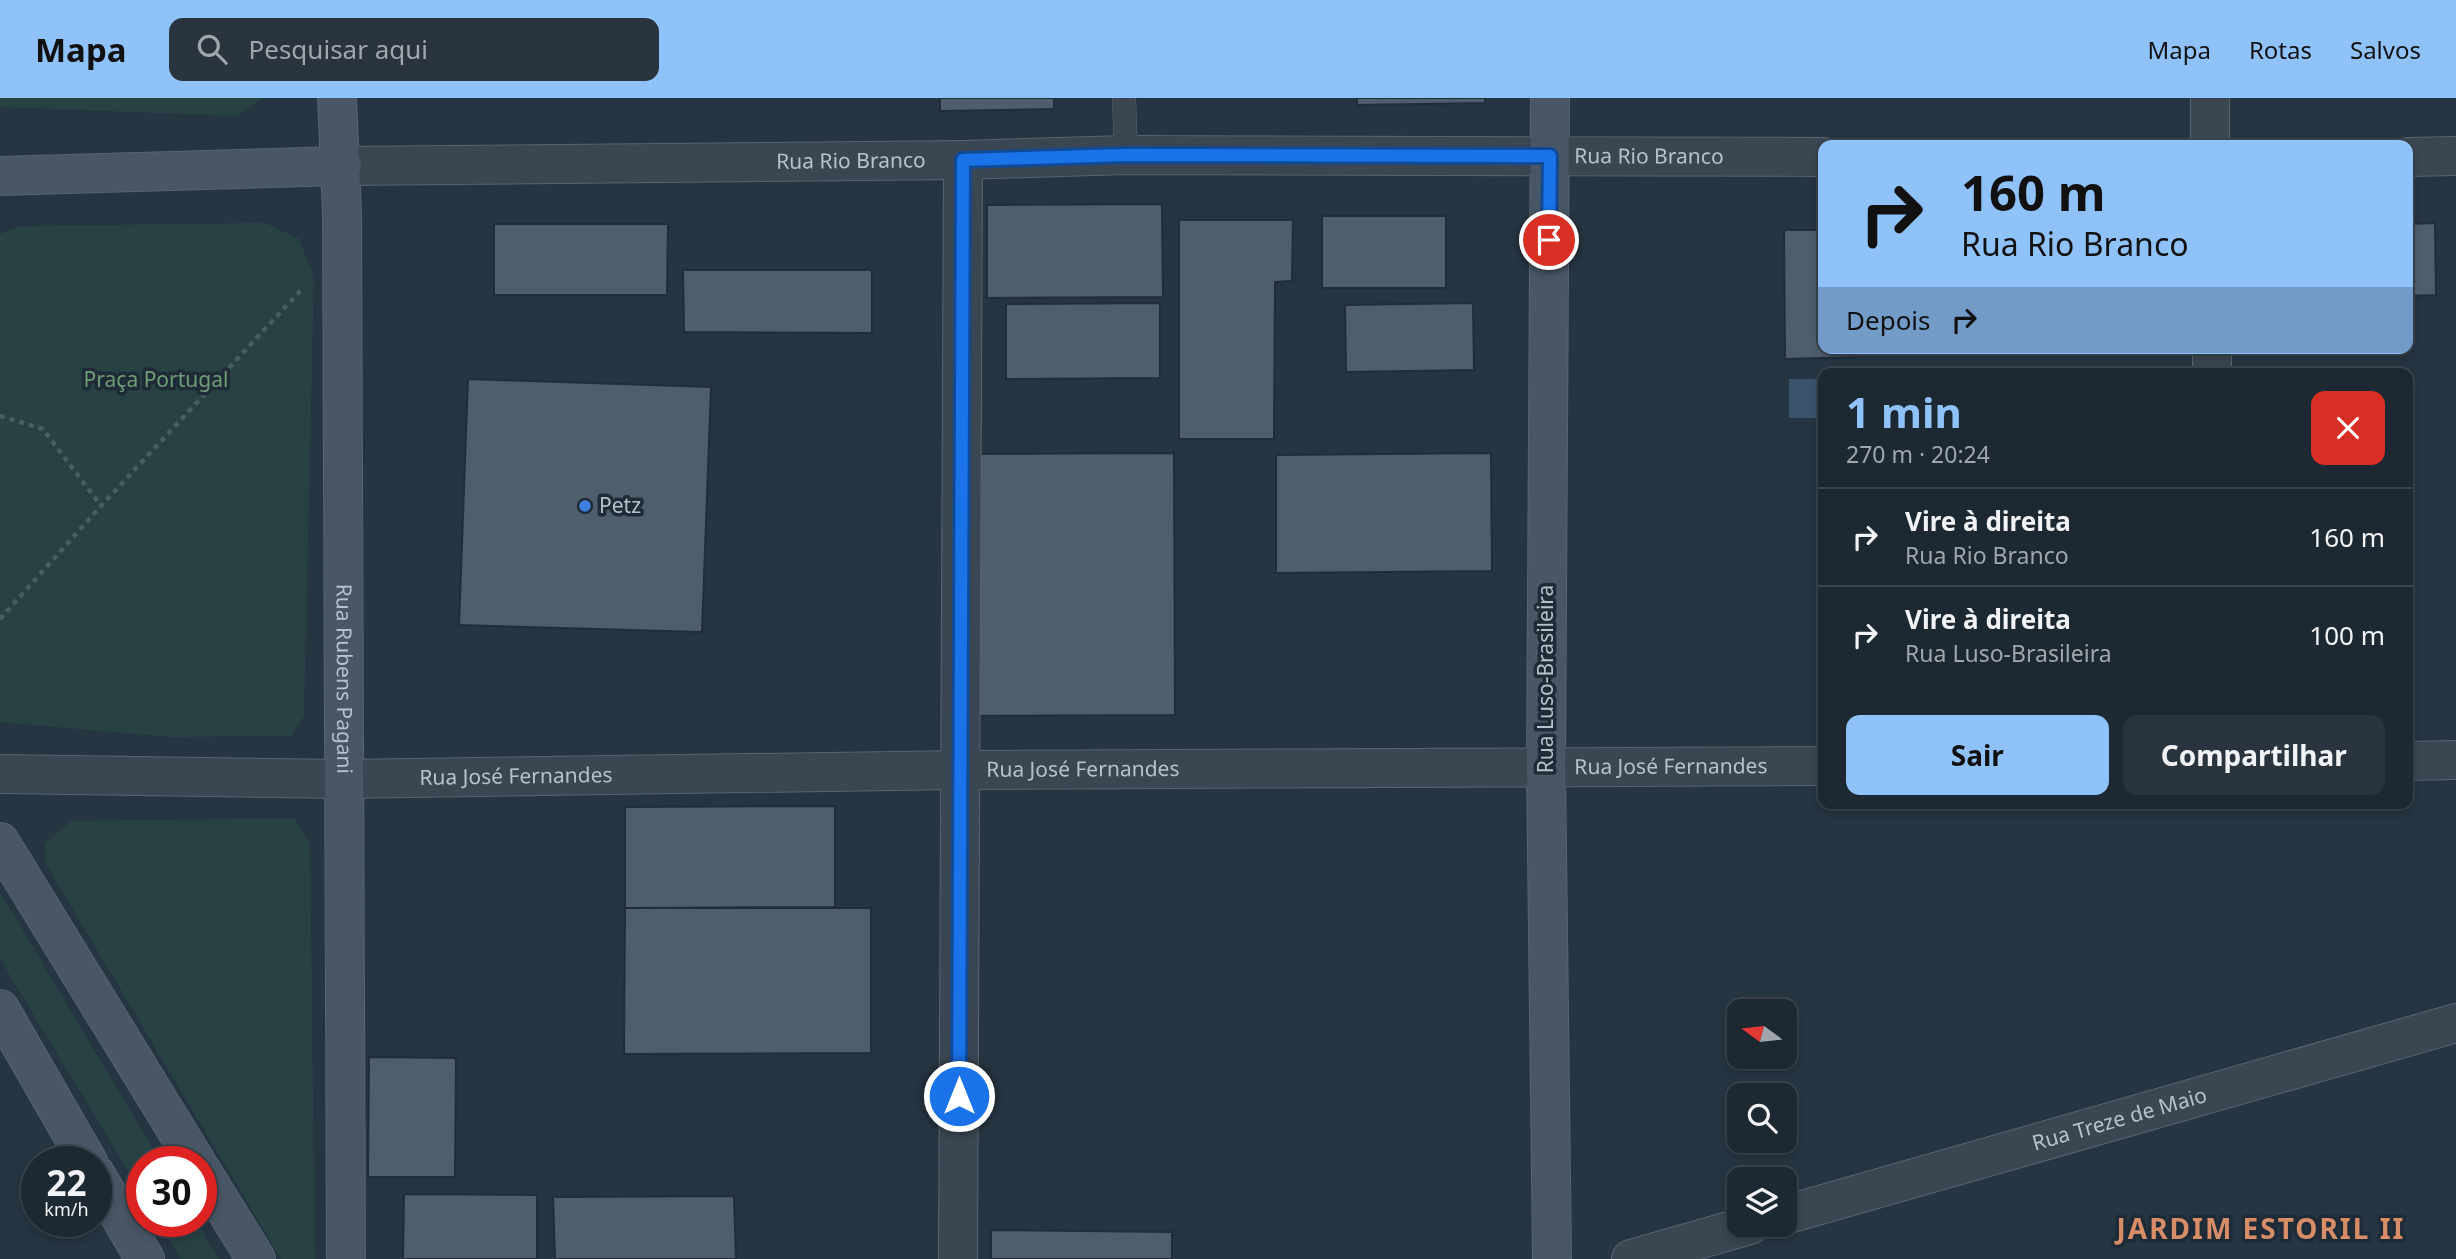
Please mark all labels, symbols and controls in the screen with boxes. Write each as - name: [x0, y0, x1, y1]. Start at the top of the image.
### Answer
- search box: [169, 18, 659, 81]
- text: Mapa: [35, 27, 127, 72]
- icon: search: [193, 30, 231, 68]
- text: Pesquisar aqui: [249, 31, 428, 67]
- text: Mapa: [2147, 33, 2211, 66]
- text: Rotas: [2249, 33, 2312, 66]
- text: Salvos: [2350, 33, 2421, 66]
- street label: Rua Rio Branco: [1574, 141, 1724, 170]
- street label: Rua Rio Branco: [776, 145, 926, 175]
- text: 160 m: [1961, 159, 2106, 225]
- icon: right: [1846, 168, 1937, 259]
- pin: [1519, 210, 1579, 270]
- icon: arrive: [1530, 221, 1568, 259]
- text: Rua Rio Branco: [1961, 222, 2189, 265]
- icon: right: [1945, 301, 1983, 339]
- text: Depois: [1846, 302, 1931, 338]
- park label: Praça Portugal: [84, 365, 228, 393]
- text: 1 min: [1846, 383, 1962, 440]
- button: close: [2311, 391, 2385, 465]
- text: 270 m · 20:24: [1846, 438, 1990, 470]
- place label: Petz: [599, 491, 641, 519]
- marker: Petz: [577, 498, 593, 514]
- text: Vire à direita: [1905, 503, 2071, 539]
- icon: right: [1846, 518, 1884, 556]
- text: 160 m: [2309, 519, 2385, 555]
- text: Rua Rio Branco: [1905, 539, 2069, 571]
- street label: Rua Rubens Pagani: [330, 584, 359, 774]
- street label: Rua Luso-Brasileira: [1531, 585, 1559, 773]
- text: Vire à direita: [1905, 601, 2071, 637]
- icon: right: [1846, 616, 1884, 654]
- text: 100 m: [2309, 617, 2385, 653]
- text: Rua Luso-Brasileira: [1905, 637, 2112, 669]
- button: Sair: [1846, 715, 2109, 795]
- button: Compartilhar: [2123, 715, 2385, 795]
- street label: Rua José Fernandes: [1574, 751, 1768, 780]
- street label: Rua José Fernandes: [986, 754, 1180, 783]
- street label: Rua José Fernandes: [419, 760, 613, 791]
- north arrow: [1727, 999, 1797, 1069]
- map controls: [1727, 999, 1797, 1237]
- position arrow: [922, 1059, 996, 1133]
- street label: Rua Treze de Maio: [2029, 1080, 2210, 1157]
- button: search: [1727, 1083, 1797, 1153]
- speed limit sign: 30: [126, 1146, 217, 1237]
- text: 22: [46, 1159, 87, 1206]
- button: layers: [1727, 1167, 1797, 1237]
- text: km/h: [44, 1197, 89, 1221]
- district label: JARDIM ESTORIL II: [2114, 1209, 2405, 1247]

